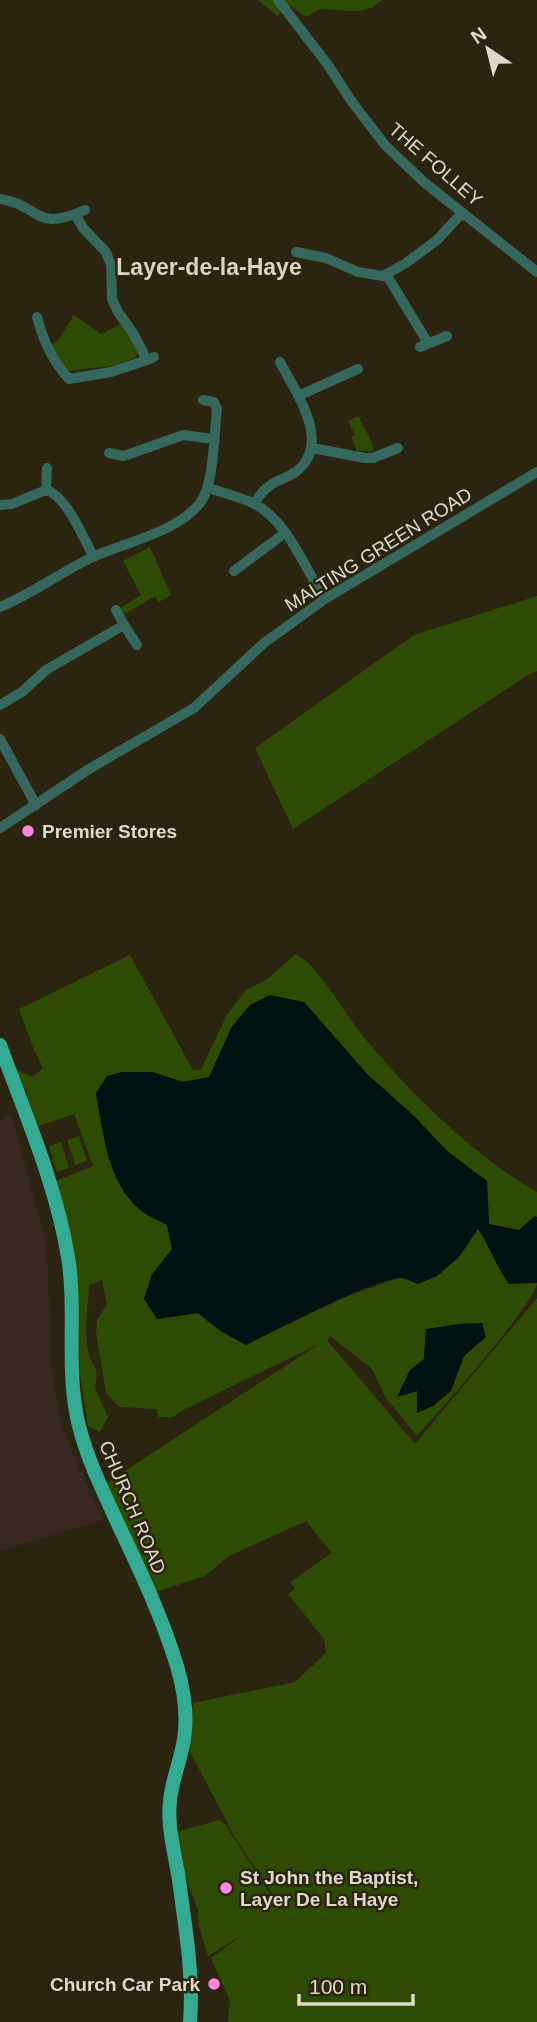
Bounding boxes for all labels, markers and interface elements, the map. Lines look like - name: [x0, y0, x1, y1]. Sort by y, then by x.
- north arrow: [453, 14, 523, 84]
- text: N: [467, 23, 490, 48]
- street label: THE FOLLEY: [385, 118, 487, 211]
- district label: Layer-de-la-Haye: [116, 254, 302, 280]
- street label: MALTING GREEN ROAD: [281, 483, 475, 616]
- place label: Premier Stores: [42, 821, 177, 842]
- marker: Premier Stores: [20, 823, 36, 839]
- street label: CHURCH ROAD: [95, 1438, 170, 1577]
- place label: St John the Baptist, Layer De La Haye: [240, 1867, 418, 1910]
- marker: St John the Baptist, Layer De La Haye: [218, 1880, 234, 1896]
- scale bar: [299, 1962, 413, 2006]
- place label: Church Car Park: [50, 1974, 200, 1995]
- text: 100 m: [309, 1975, 367, 1998]
- marker: Church Car Park: [206, 1976, 222, 1992]

